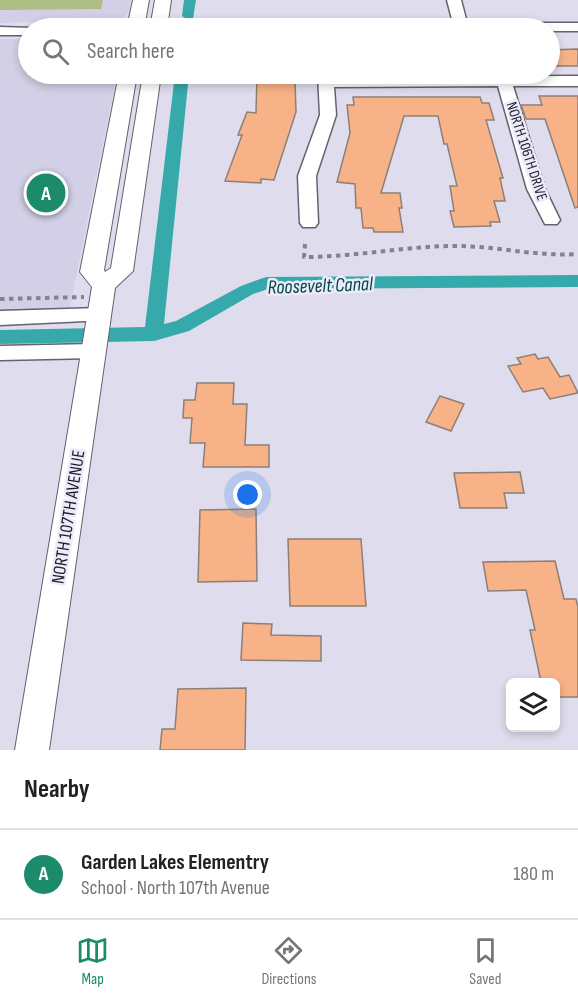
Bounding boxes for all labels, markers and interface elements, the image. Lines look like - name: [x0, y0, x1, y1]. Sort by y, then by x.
- search box: [18, 18, 560, 84]
- icon: search: [39, 35, 72, 68]
- text: Search here: [87, 38, 174, 65]
- street label: NORTH 106TH DRIVE: [502, 99, 551, 203]
- pin: A: [26, 170, 66, 216]
- water label: Roosevelt Canal: [267, 272, 374, 300]
- street label: NORTH 107TH AVENUE: [48, 449, 89, 585]
- your location: [233, 480, 262, 509]
- map controls: [506, 678, 560, 732]
- button: layers: [506, 678, 560, 732]
- text: Nearby: [24, 774, 90, 805]
- text: Garden Lakes Elementry: [81, 849, 269, 876]
- text: A: [39, 862, 48, 886]
- text: 180 m: [513, 862, 554, 886]
- text: School · North 107th Avenue: [81, 876, 270, 900]
- tab: Map: [76, 934, 109, 989]
- tab: Directions: [261, 934, 317, 989]
- tab: Saved: [469, 934, 502, 989]

